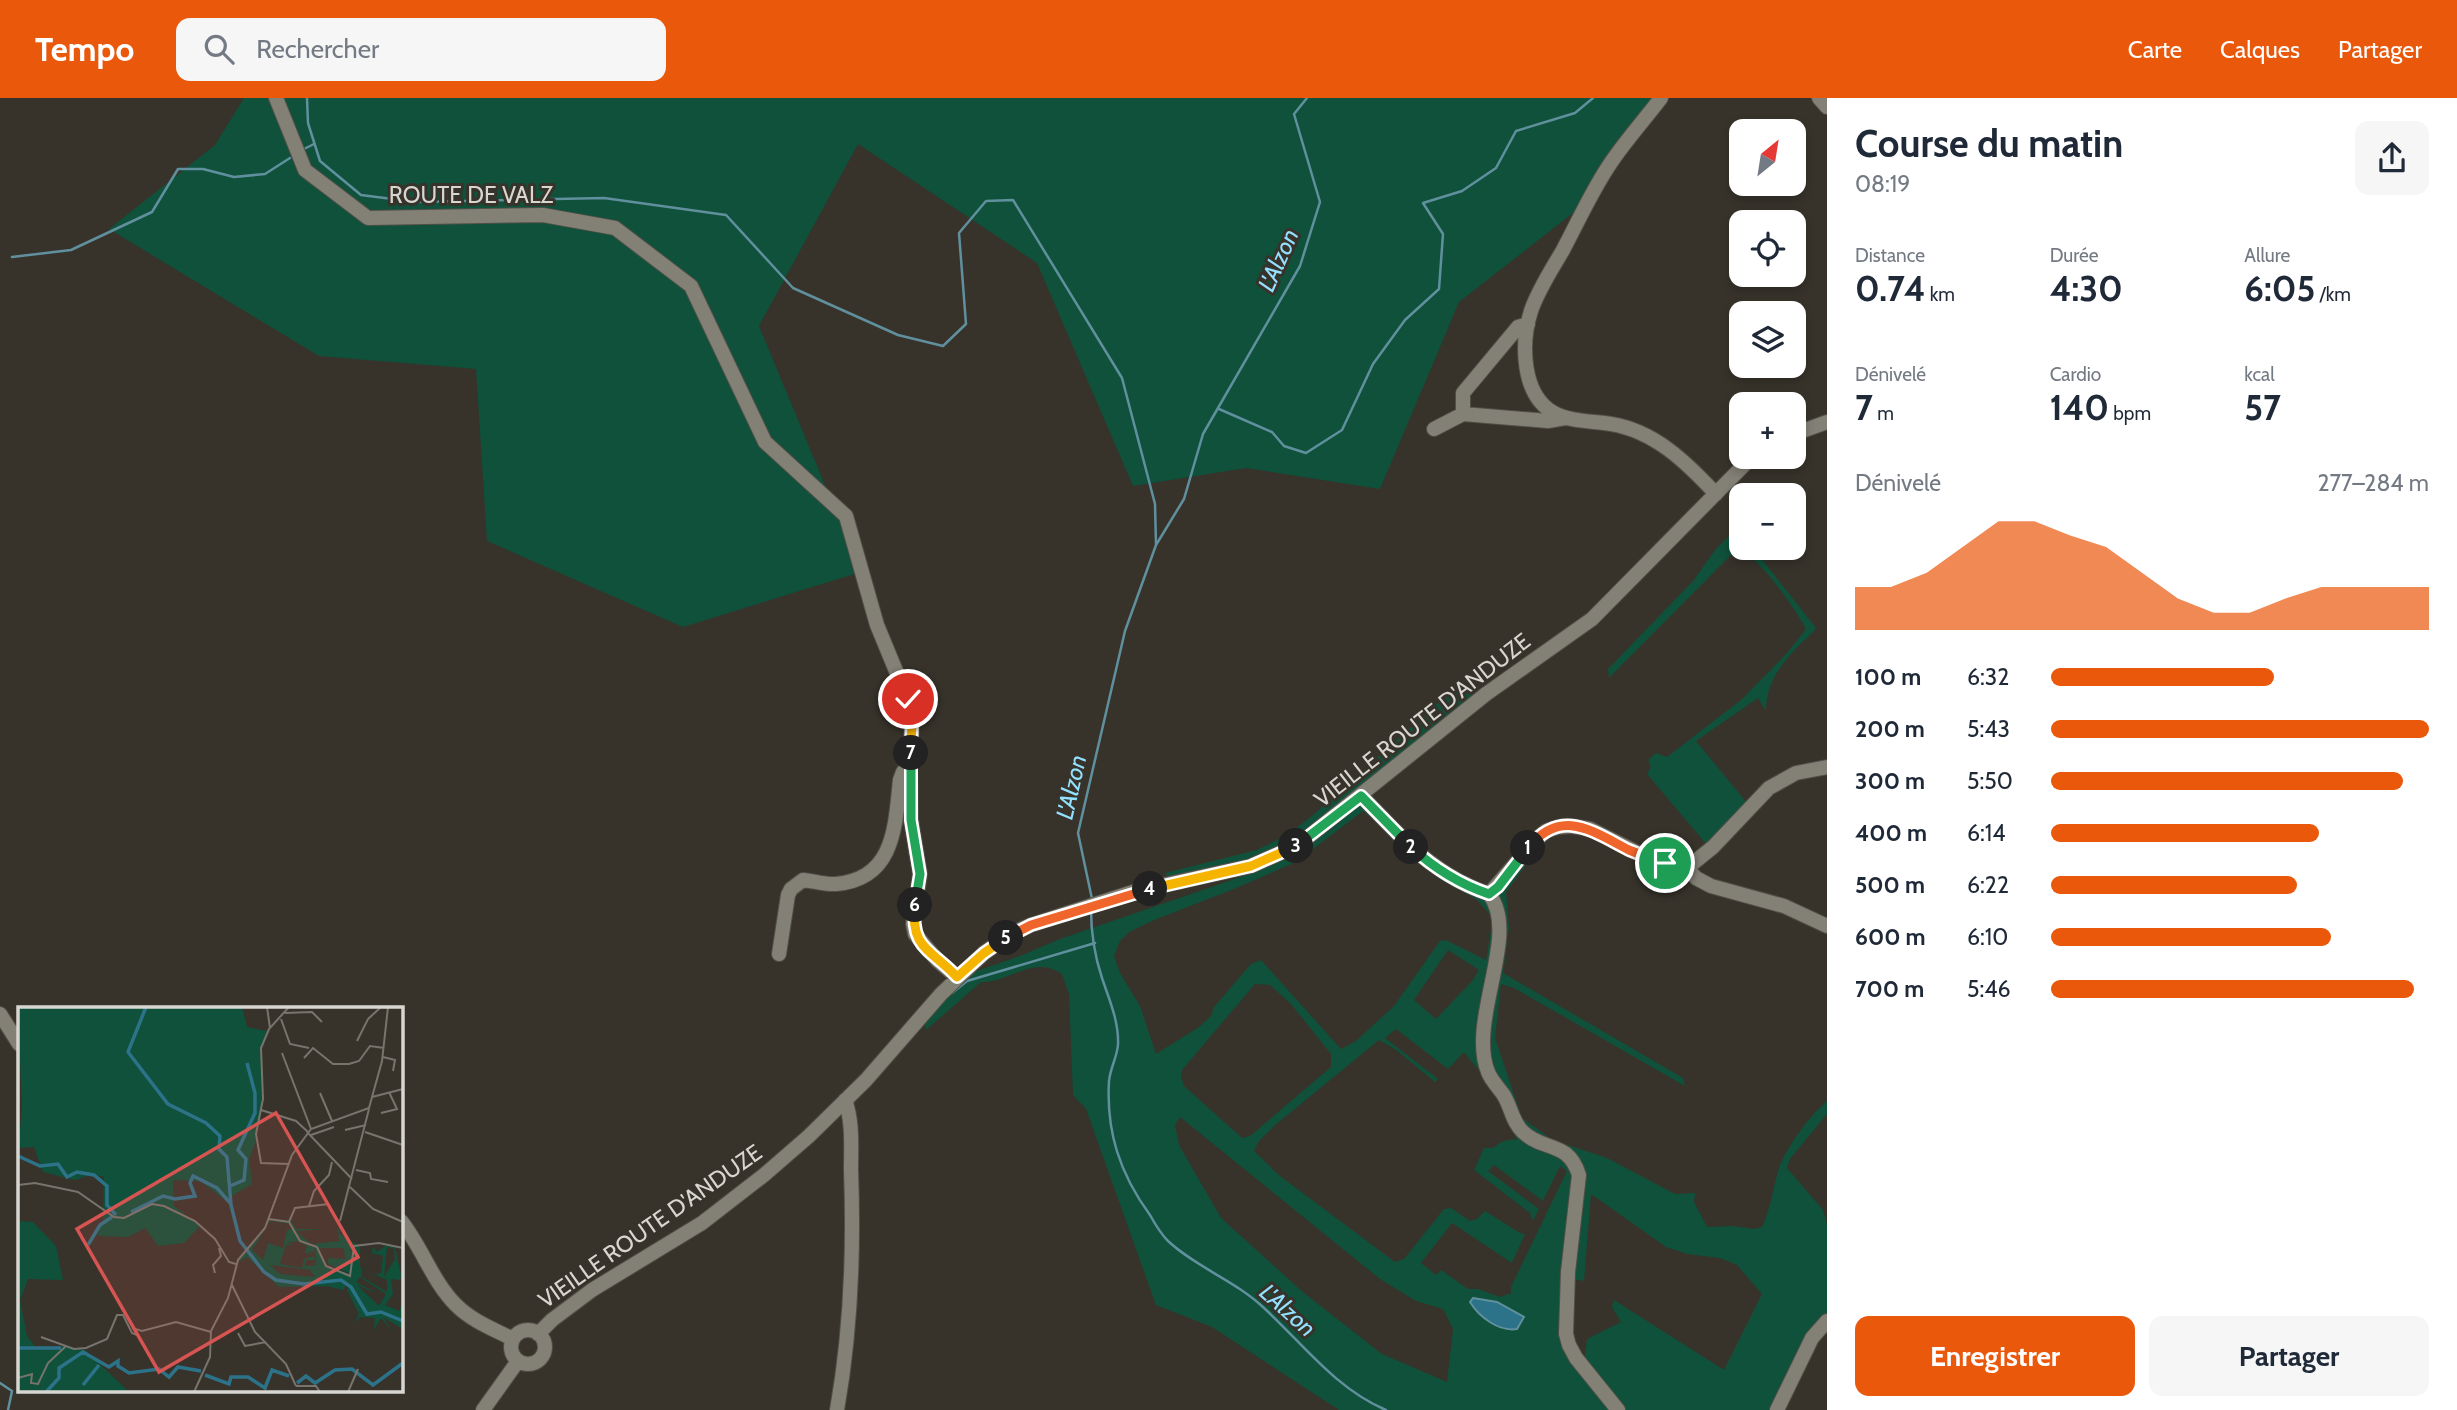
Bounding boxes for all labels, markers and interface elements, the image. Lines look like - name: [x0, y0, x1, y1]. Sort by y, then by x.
- search box: [176, 18, 666, 81]
- text: Tempo: [35, 29, 134, 69]
- icon: search: [200, 30, 238, 68]
- text: Rechercher: [256, 33, 379, 65]
- text: Carte: [2128, 35, 2182, 64]
- text: Calques: [2220, 35, 2300, 64]
- text: Partager: [2338, 35, 2422, 64]
- north arrow: [1729, 119, 1806, 196]
- map controls: [1729, 119, 1806, 560]
- text: Course du matin: [1855, 120, 2123, 167]
- button: share: [2355, 121, 2429, 195]
- text: 08:19: [1855, 170, 1910, 198]
- street label: ROUTE DE VALZ: [389, 181, 554, 209]
- button: locate: [1729, 210, 1806, 287]
- water label: L'Alzon: [1252, 224, 1304, 296]
- text: Distance: [1855, 244, 1925, 267]
- text: Durée: [2050, 244, 2099, 267]
- text: Allure: [2244, 244, 2290, 267]
- text: 0.74: [1855, 267, 1926, 310]
- text: 4:30: [2050, 267, 2123, 310]
- text: 6:05: [2244, 267, 2315, 310]
- text: km: [1926, 283, 1955, 306]
- text: /km: [2315, 283, 2351, 306]
- button: layers: [1729, 301, 1806, 378]
- text: Dénivelé: [1855, 363, 1926, 386]
- text: Cardio: [2050, 363, 2101, 386]
- text: kcal: [2244, 363, 2275, 386]
- text: 7: [1855, 386, 1873, 429]
- text: 140: [2050, 386, 2109, 429]
- text: 57: [2244, 386, 2281, 429]
- button: +: [1729, 392, 1806, 469]
- text: m: [1873, 402, 1894, 425]
- text: bpm: [2109, 402, 2151, 425]
- text: Dénivelé: [1855, 469, 1941, 497]
- text: 277–284 m: [2317, 469, 2429, 497]
- button: −: [1729, 483, 1806, 560]
- street label: VIEILLE ROUTE D'ANDUZE: [1308, 627, 1536, 813]
- text: 100 m: [1855, 663, 1921, 691]
- text: 6:32: [1967, 663, 2009, 691]
- pin: [878, 669, 938, 729]
- icon: check: [889, 680, 927, 718]
- text: 200 m: [1855, 715, 1925, 743]
- text: 5:43: [1967, 715, 2010, 743]
- pin: 7: [894, 736, 928, 770]
- text: 7: [906, 741, 915, 764]
- water label: L'Alzon: [1050, 752, 1092, 822]
- text: 300 m: [1855, 767, 1925, 795]
- text: 5:50: [1967, 767, 2013, 795]
- text: 400 m: [1855, 819, 1927, 847]
- text: 6:14: [1967, 819, 2006, 847]
- pin: 3: [1278, 828, 1314, 864]
- pin: 2: [1394, 830, 1428, 864]
- pin: 1: [1510, 830, 1546, 866]
- pin: [1635, 833, 1695, 893]
- text: 3: [1290, 834, 1301, 857]
- text: 2: [1405, 835, 1416, 858]
- text: 1: [1524, 836, 1531, 859]
- icon: arrive: [1646, 844, 1684, 882]
- text: 500 m: [1855, 871, 1925, 899]
- text: 6:22: [1967, 871, 2009, 899]
- pin: 4: [1132, 872, 1168, 906]
- text: 4: [1144, 877, 1155, 900]
- pin: 6: [898, 888, 932, 922]
- text: 6: [909, 893, 920, 916]
- pin: 5: [988, 920, 1024, 956]
- text: 600 m: [1855, 923, 1926, 951]
- text: 6:10: [1967, 923, 2008, 951]
- text: 5: [1000, 926, 1011, 949]
- text: 700 m: [1855, 975, 1924, 1003]
- text: 5:46: [1967, 975, 2011, 1003]
- inset map: [18, 1007, 402, 1392]
- street label: VIEILLE ROUTE D'ANDUZE: [533, 1138, 767, 1314]
- water label: L'Alzon: [1254, 1277, 1322, 1343]
- button: Enregistrer: [1855, 1316, 2135, 1396]
- button: Partager: [2149, 1316, 2429, 1396]

